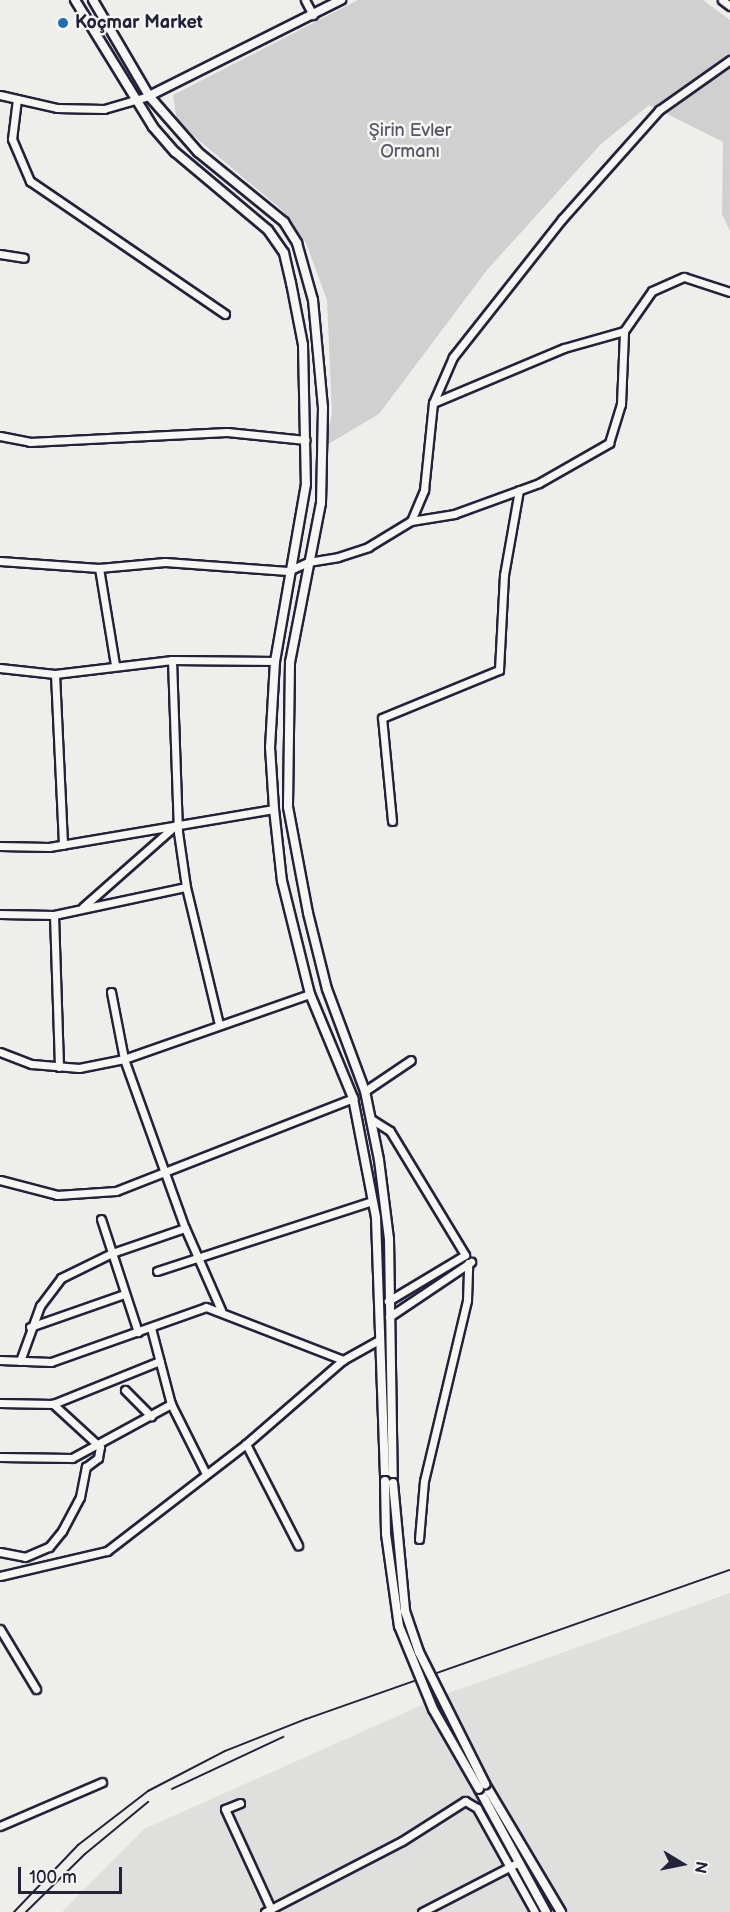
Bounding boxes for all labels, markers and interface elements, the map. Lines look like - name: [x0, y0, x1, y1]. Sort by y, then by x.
- place label: Koçmar Market: [75, 12, 203, 34]
- marker: Koçmar Market: [56, 16, 70, 30]
- park label: Şirin Evler Ormanı: [369, 121, 451, 164]
- north arrow: [652, 1834, 712, 1894]
- scale bar: [21, 1855, 124, 1893]
- text: N: [690, 1860, 711, 1875]
- text: 100 m: [29, 1867, 77, 1888]

